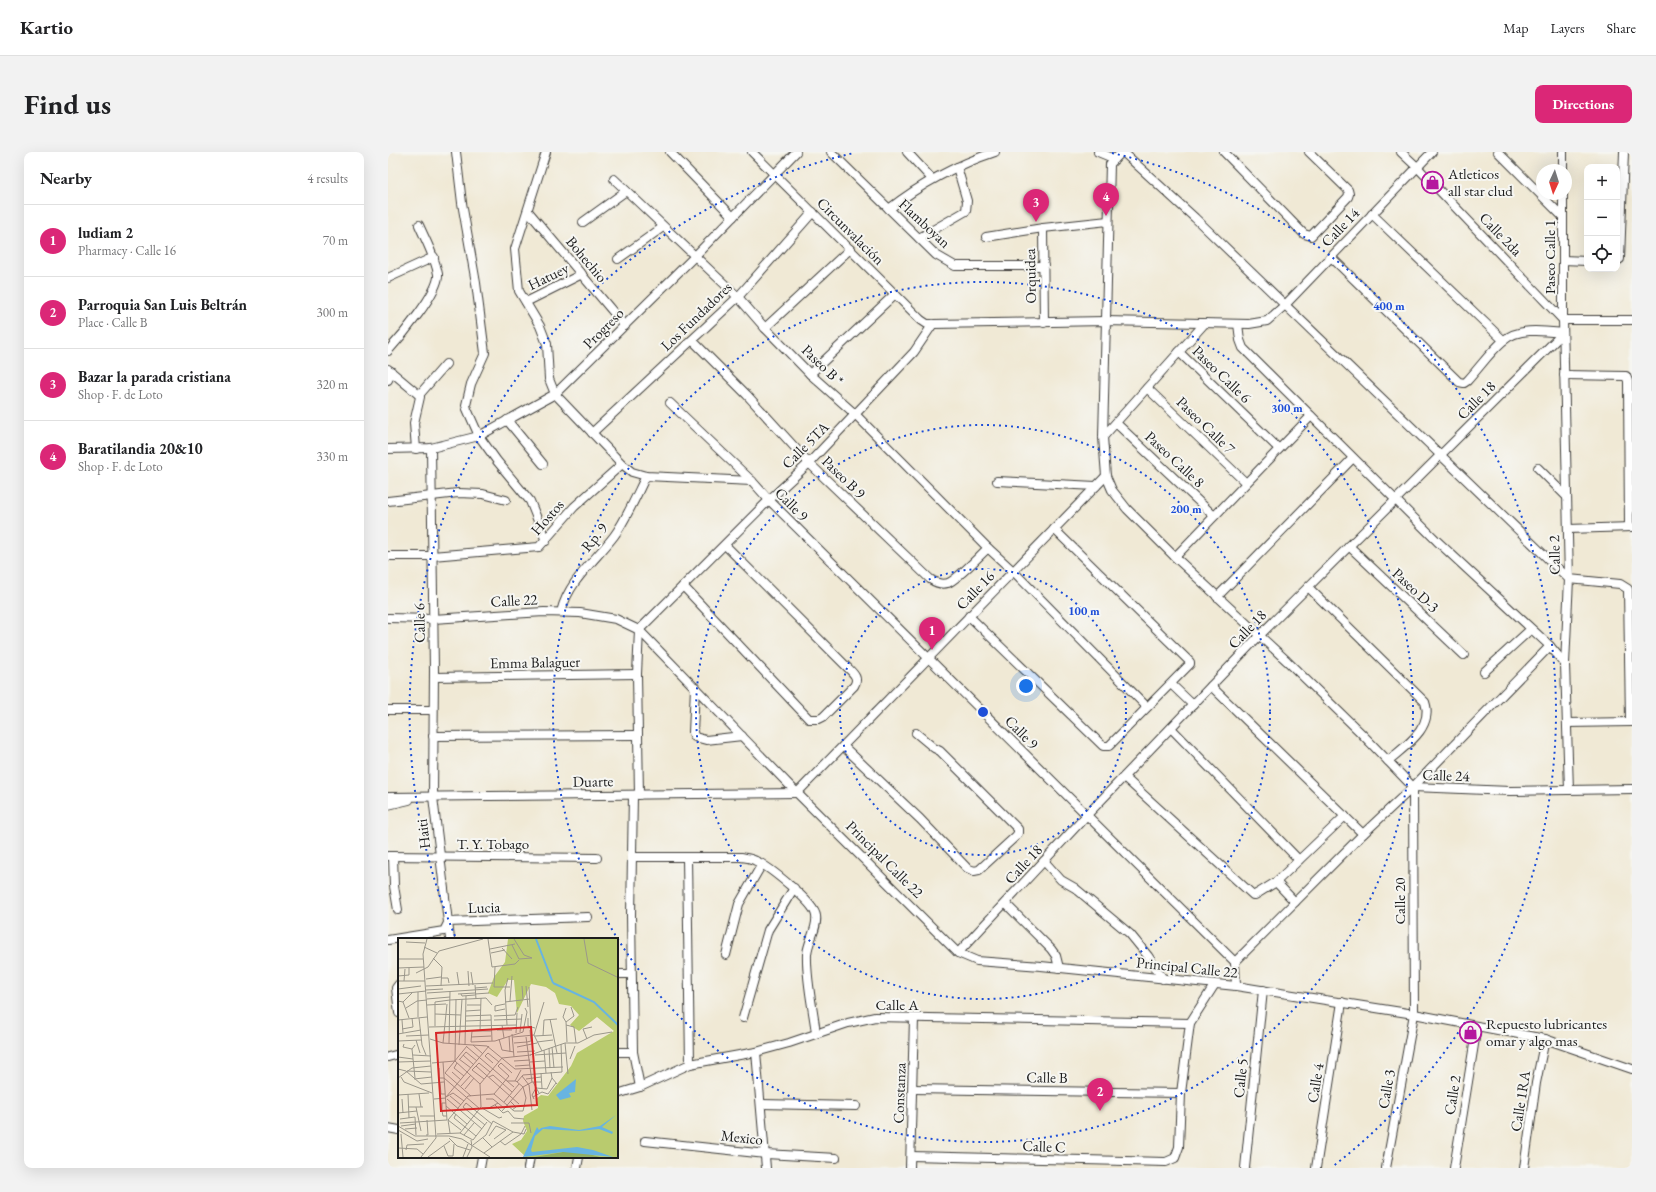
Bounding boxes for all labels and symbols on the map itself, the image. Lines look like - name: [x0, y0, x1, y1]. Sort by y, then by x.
- place label: Atleticos all star clud: [1447, 164, 1513, 200]
- north arrow: [1536, 164, 1572, 200]
- shop icon: Atleticos all star clud: [1419, 169, 1445, 195]
- pin: 4: [1093, 183, 1119, 216]
- pin: 3: [1023, 189, 1049, 222]
- street label: Circunvalación: [813, 193, 889, 269]
- street label: Flamboyan: [895, 194, 955, 252]
- street label: Calle 14: [1317, 203, 1364, 251]
- street label: Calle 2da: [1476, 208, 1526, 260]
- street label: Paseo Calle 1: [1540, 220, 1559, 294]
- street label: Bohechio: [562, 232, 612, 286]
- street label: Orquidea: [1020, 248, 1040, 304]
- street label: Hatuey: [524, 258, 572, 294]
- street label: Los Fundadores: [656, 277, 736, 355]
- text: 400 m: [1373, 298, 1405, 314]
- street label: Progreso: [578, 303, 628, 353]
- street label: Paseo B *: [798, 340, 848, 390]
- street label: Paseo Calle 6: [1189, 341, 1255, 407]
- street label: Calle 18: [1453, 377, 1499, 423]
- street label: Paseo Calle 7: [1173, 392, 1240, 458]
- text: 300 m: [1271, 400, 1303, 416]
- street label: Calle 5TA: [777, 417, 833, 473]
- street label: Paseo Calle 8: [1141, 427, 1209, 491]
- street label: Paseo B 9: [818, 452, 870, 502]
- street label: Calle 9: [771, 483, 813, 525]
- street label: Hostos: [526, 495, 568, 539]
- text: 200 m: [1170, 501, 1202, 517]
- street label: Rp. 9: [577, 519, 611, 555]
- street label: Calle 2: [1544, 534, 1564, 575]
- street label: Paseo D-3: [1389, 564, 1443, 616]
- street label: Calle 16: [952, 566, 998, 614]
- street label: Calle 22: [490, 589, 539, 611]
- street label: Calle 6: [409, 603, 429, 643]
- text: 100 m: [1068, 603, 1100, 619]
- street label: Calle 18: [1224, 605, 1270, 653]
- pin: 1: [919, 617, 945, 650]
- street label: Emma Balaguer: [490, 652, 580, 672]
- your location: [1016, 676, 1036, 696]
- centre of rings: [976, 705, 990, 719]
- street label: Calle 9: [1001, 711, 1043, 753]
- street label: Calle 24: [1422, 765, 1471, 785]
- street label: Duarte: [572, 771, 614, 791]
- street label: Principal Calle 22: [842, 816, 928, 902]
- street label: Haiti: [412, 818, 434, 850]
- street label: T. Y. Tobago: [457, 834, 529, 853]
- street label: Calle 18: [1000, 840, 1046, 888]
- street label: Calle 20: [1390, 877, 1409, 925]
- street label: Lucia: [467, 897, 501, 917]
- inset map: [398, 938, 618, 1158]
- street label: Principal Calle 22: [1135, 952, 1239, 982]
- street label: Calle A: [875, 995, 919, 1014]
- place label: Repuesto lubricantes omar y algo mas: [1486, 1014, 1607, 1050]
- shop icon: Repuesto lubricantes omar y algo mas: [1457, 1019, 1483, 1045]
- street label: Calle 5: [1228, 1057, 1252, 1099]
- street label: Calle 4: [1302, 1061, 1328, 1104]
- street label: Constanza: [888, 1062, 910, 1124]
- street label: Calle B: [1026, 1067, 1068, 1087]
- street label: Calle 3: [1373, 1068, 1399, 1110]
- street label: Calle 1RA: [1506, 1069, 1534, 1133]
- street label: Calle 2: [1439, 1073, 1465, 1116]
- pin: 2: [1087, 1078, 1113, 1111]
- street label: Mexico: [720, 1125, 764, 1149]
- street label: Calle C: [1022, 1136, 1066, 1156]

